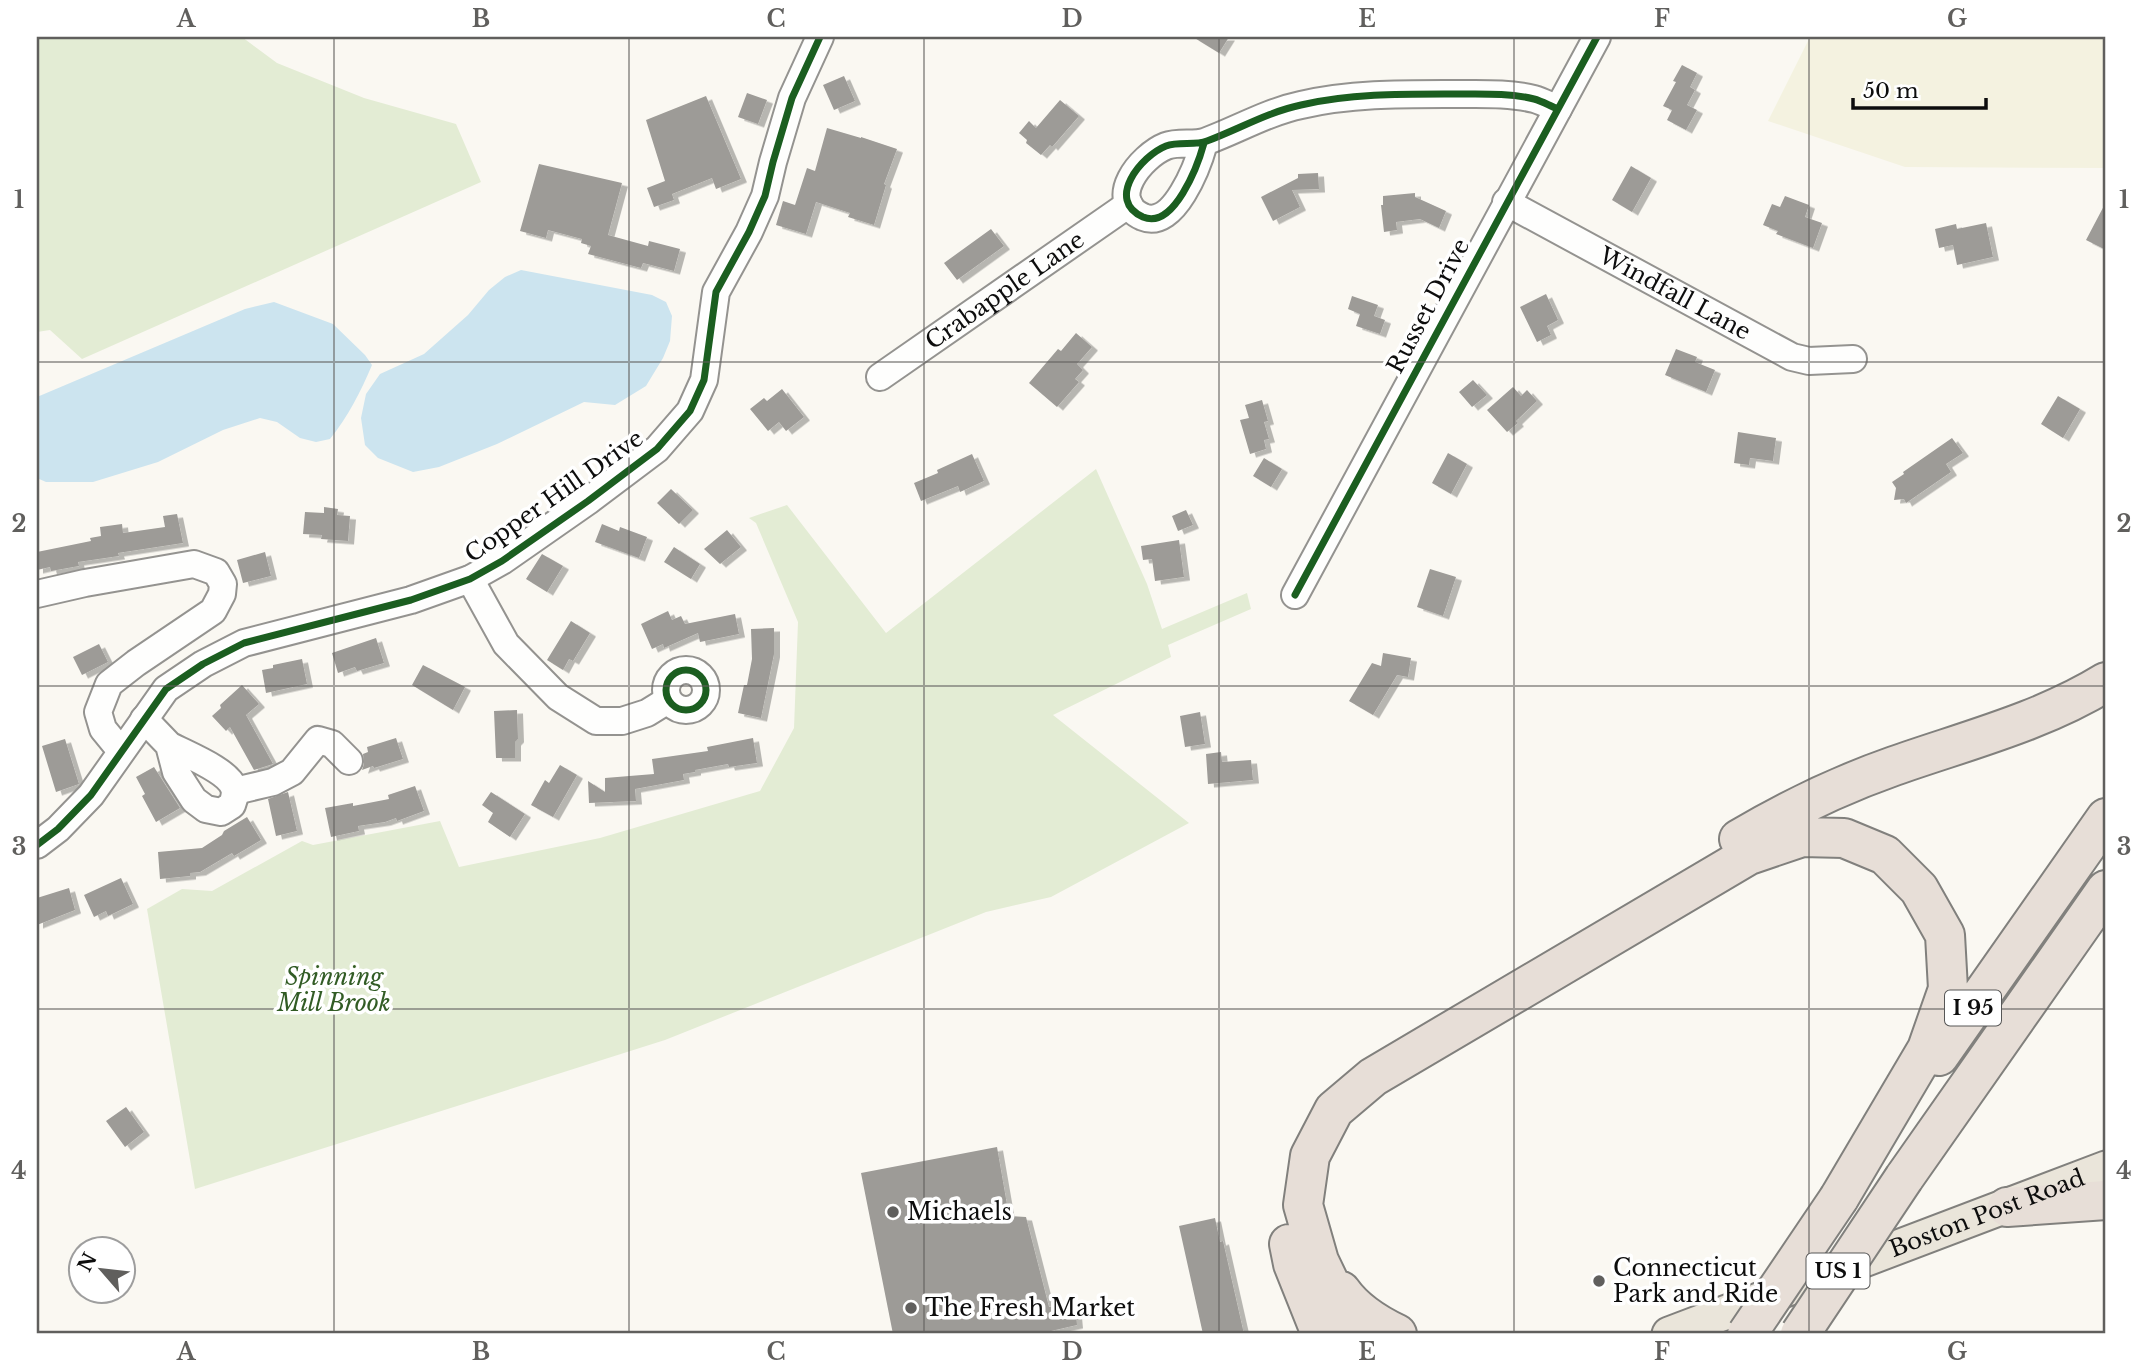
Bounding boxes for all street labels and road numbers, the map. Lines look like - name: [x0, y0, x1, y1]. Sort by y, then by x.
- street label: Crabapple Lane: [920, 225, 1090, 355]
- street label: Russet Drive: [1381, 234, 1475, 378]
- street label: Windfall Lane: [1593, 241, 1756, 346]
- street label: Copper Hill Drive: [459, 424, 649, 568]
- road number: I 95: [1945, 990, 2001, 1026]
- street label: Boston Post Road: [1885, 1164, 2088, 1263]
- road number: US 1: [1806, 1254, 1870, 1288]

